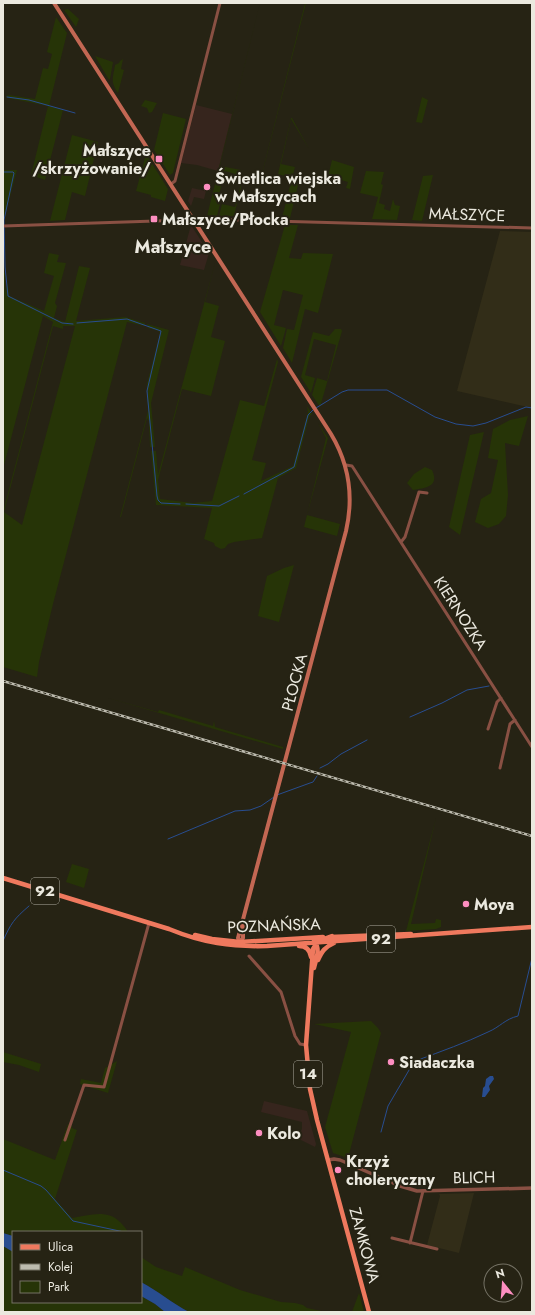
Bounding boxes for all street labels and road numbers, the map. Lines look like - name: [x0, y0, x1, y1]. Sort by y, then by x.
- street label: MAŁSZYCE: [428, 202, 506, 227]
- street label: KIERNOZKA: [428, 572, 493, 655]
- street label: PŁOCKA: [276, 650, 313, 713]
- road number: 92: [31, 878, 59, 904]
- street label: POZNAŃSKA: [227, 912, 322, 939]
- road number: 92: [367, 926, 395, 952]
- road number: 14: [294, 1061, 322, 1087]
- street label: BLICH: [453, 1166, 495, 1189]
- street label: ZAMKOWA: [343, 1205, 386, 1286]

